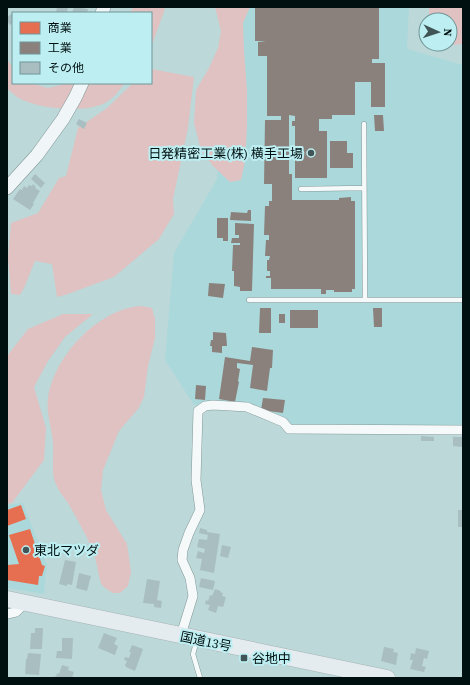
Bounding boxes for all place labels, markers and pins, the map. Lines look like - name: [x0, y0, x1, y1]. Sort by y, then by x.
- place label: 日発精密工業(株) 横手工場: [148, 145, 303, 162]
- marker: 日発精密工業(株) 横手工場: [306, 148, 316, 158]
- place label: 東北マツダ: [34, 542, 99, 559]
- marker: 東北マツダ: [21, 545, 31, 555]
- place label: 谷地中: [252, 650, 291, 667]
- marker: 谷地中: [239, 653, 249, 663]

